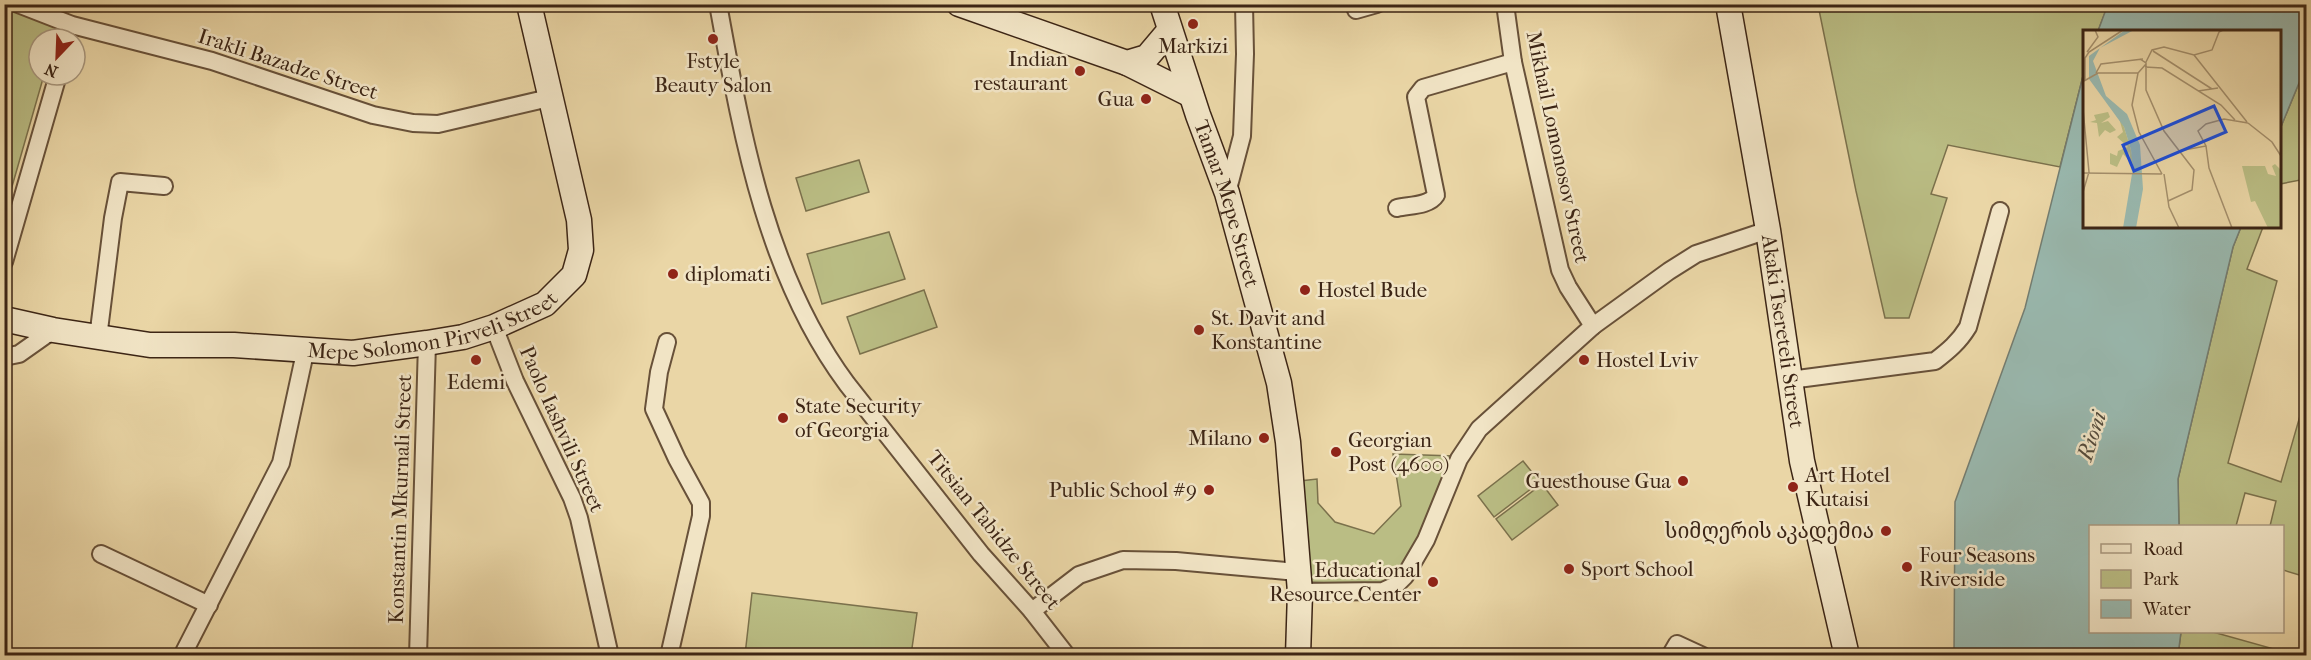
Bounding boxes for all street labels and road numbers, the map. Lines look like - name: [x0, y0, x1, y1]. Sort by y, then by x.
- street label: Irakli Bazadze Street: [195, 24, 381, 105]
- street label: Mikhail Lomonosov Street: [1522, 29, 1594, 266]
- street label: Tamar Mepe Street: [1189, 117, 1264, 290]
- street label: Akaki Tsereteli Street: [1757, 232, 1809, 430]
- street label: Mepe Solomon Pirveli Street: [307, 286, 563, 366]
- street label: Paolo Iashvili Street: [515, 342, 610, 516]
- street label: Konstantin Mkurnali Street: [384, 373, 416, 624]
- street label: Titsian Tabidze Street: [922, 446, 1066, 615]

